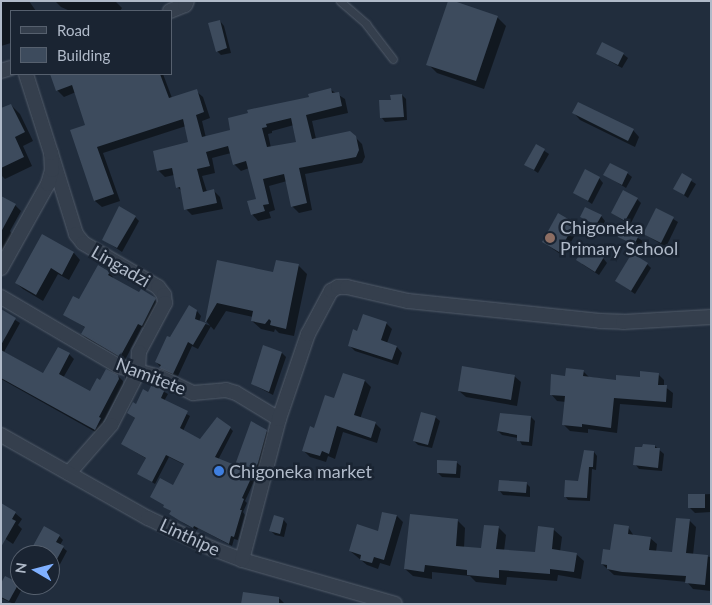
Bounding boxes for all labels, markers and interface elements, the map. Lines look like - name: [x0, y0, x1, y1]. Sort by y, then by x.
- legend: [10, 10, 172, 75]
- text: Road: [57, 21, 90, 39]
- text: Building: [57, 46, 110, 64]
- place label: Chigoneka Primary School: [560, 217, 679, 260]
- marker: Chigoneka Primary School: [544, 232, 556, 244]
- street label: Lingadzi: [88, 241, 154, 291]
- street label: Namitete: [113, 353, 189, 399]
- place label: Chigoneka market: [229, 460, 372, 482]
- marker: Chigoneka market: [213, 465, 225, 477]
- street label: Linthipe: [156, 514, 224, 560]
- north arrow: [10, 545, 60, 595]
- text: N: [11, 561, 30, 575]

